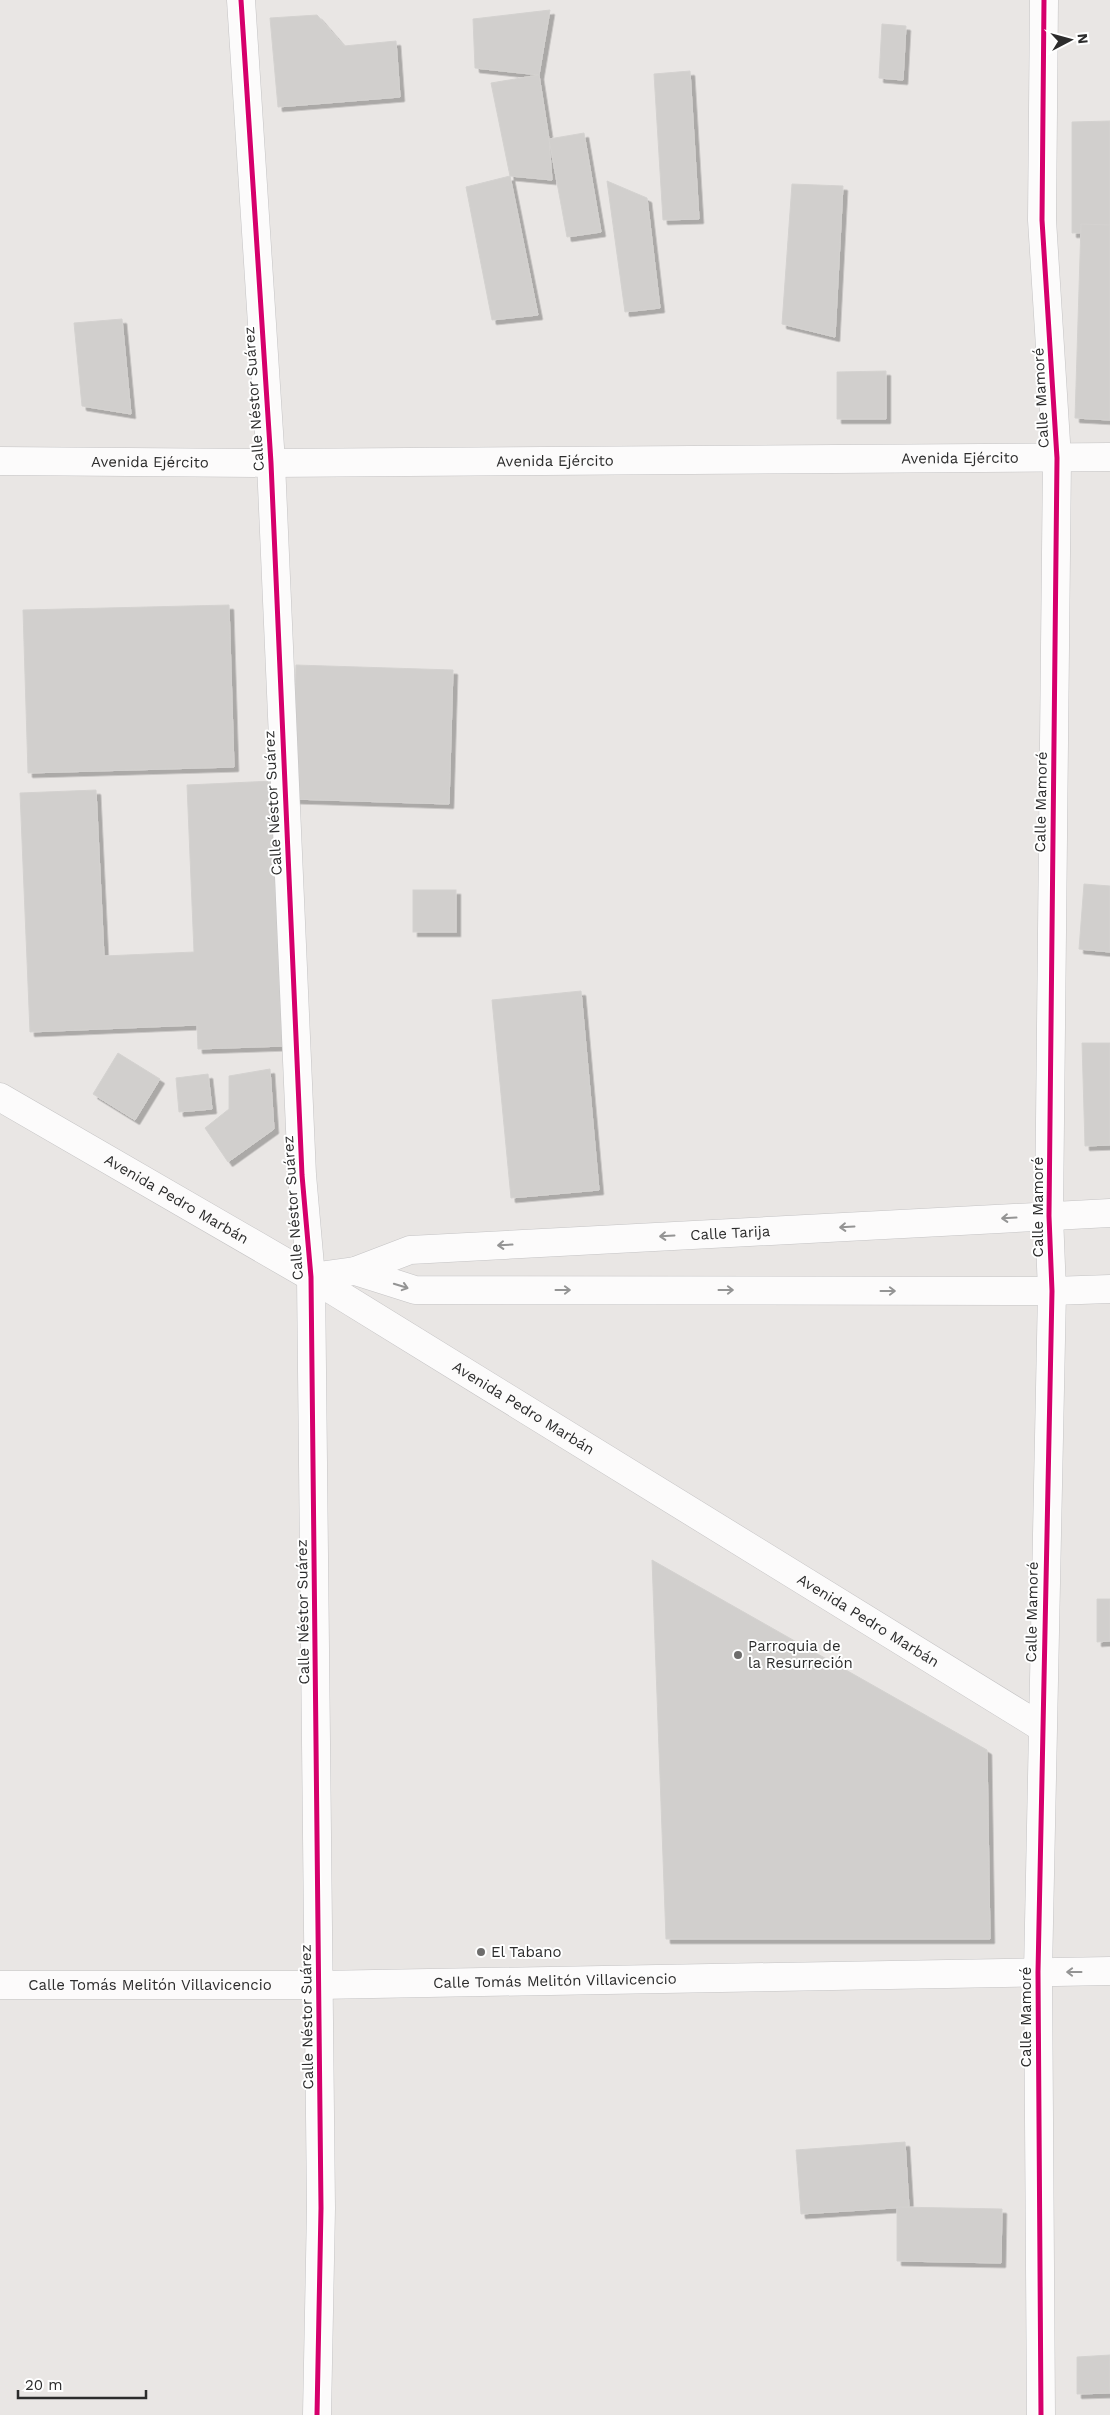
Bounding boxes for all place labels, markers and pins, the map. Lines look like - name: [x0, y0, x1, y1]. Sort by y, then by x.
- place label: Parroquia de la Resurreción: [748, 1637, 853, 1672]
- marker: Parroquia de la Resurreción: [732, 1649, 744, 1661]
- place label: El Tabano: [491, 1943, 562, 1961]
- marker: El Tabano: [475, 1946, 487, 1958]

